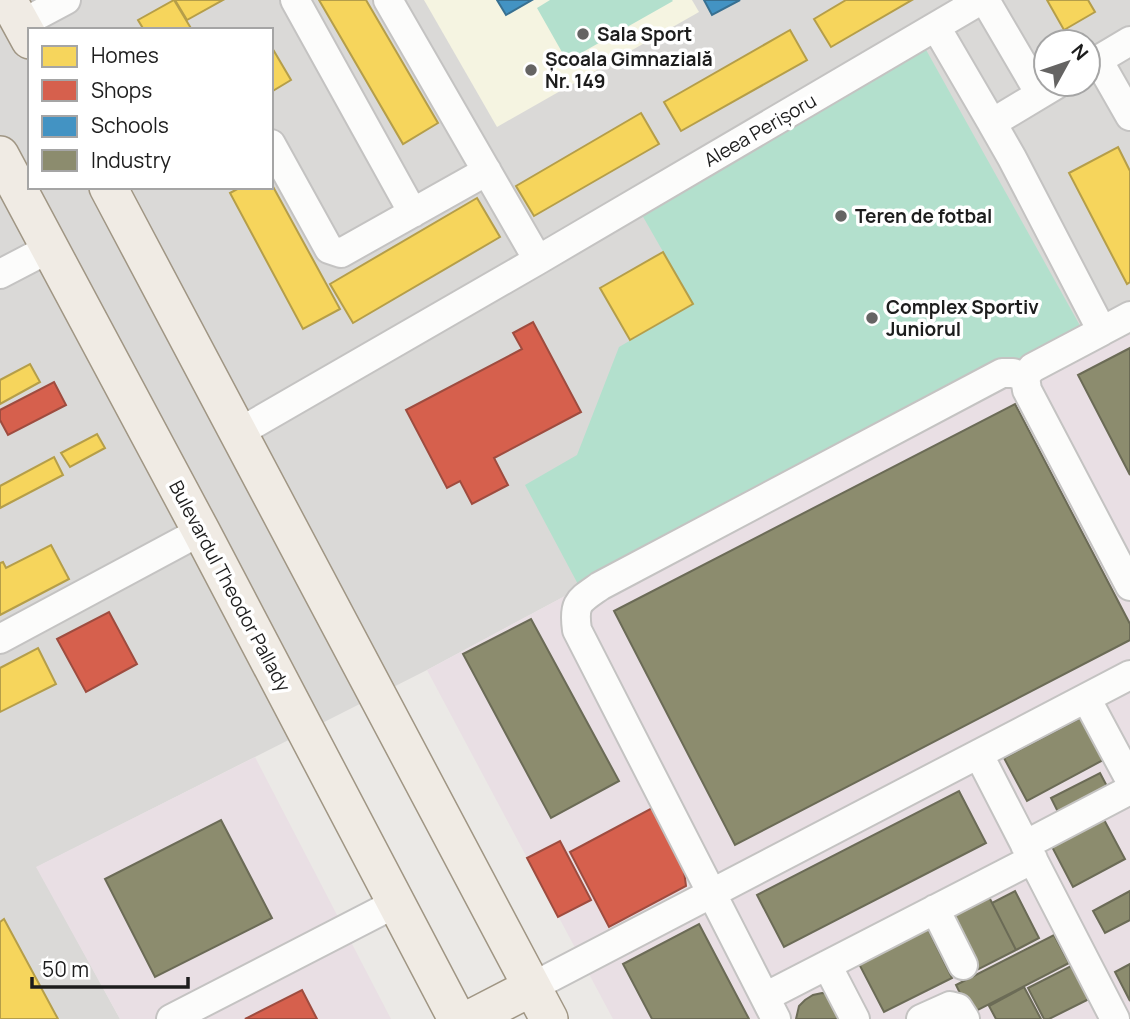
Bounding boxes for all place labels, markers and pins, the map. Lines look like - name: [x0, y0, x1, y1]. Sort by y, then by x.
- place label: Sala Sport: [597, 21, 692, 47]
- marker: Sala Sport: [575, 26, 591, 42]
- place label: Școala Gimnazială Nr. 149: [545, 46, 713, 94]
- marker: Școala Gimnazială Nr. 149: [523, 62, 539, 78]
- place label: Teren de fotbal: [855, 203, 992, 229]
- marker: Teren de fotbal: [833, 208, 849, 224]
- place label: Complex Sportiv Juniorul: [886, 294, 1039, 342]
- marker: Complex Sportiv Juniorul: [864, 310, 880, 326]

